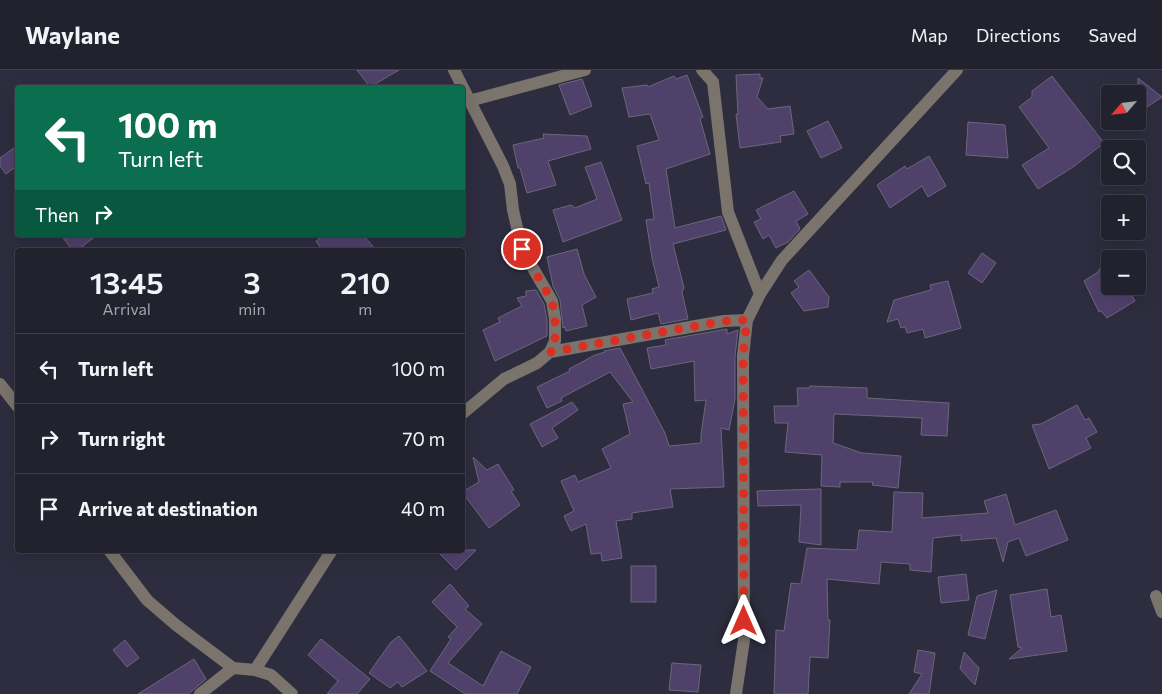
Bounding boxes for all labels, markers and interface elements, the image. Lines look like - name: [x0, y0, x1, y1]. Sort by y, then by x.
- text: Waylane: [25, 20, 120, 49]
- text: Map: [911, 24, 948, 46]
- text: Directions: [976, 24, 1060, 46]
- text: Saved: [1088, 24, 1137, 46]
- north arrow: [1101, 85, 1146, 130]
- map controls: [1101, 85, 1146, 295]
- text: 100 m: [118, 102, 218, 145]
- icon: left: [35, 105, 100, 170]
- button: search: [1101, 140, 1146, 185]
- text: Turn left: [118, 145, 203, 172]
- button: +: [1101, 195, 1146, 240]
- icon: right: [89, 200, 117, 228]
- text: Then: [35, 203, 79, 226]
- pin: [501, 228, 543, 270]
- icon: arrive: [508, 235, 536, 263]
- button: −: [1101, 250, 1146, 295]
- text: 13:45: [90, 263, 164, 300]
- text: 3: [243, 263, 261, 300]
- text: 210: [340, 263, 390, 300]
- text: Arrival: [102, 299, 151, 318]
- text: min: [238, 299, 266, 318]
- text: m: [358, 299, 372, 318]
- icon: left: [35, 355, 63, 383]
- text: Turn left: [78, 357, 153, 380]
- text: 100 m: [392, 357, 445, 380]
- icon: right: [35, 425, 63, 453]
- text: Turn right: [78, 427, 165, 450]
- text: 70 m: [402, 427, 445, 450]
- icon: arrive: [35, 495, 63, 523]
- text: Arrive at destination: [78, 497, 258, 520]
- text: 40 m: [401, 497, 445, 520]
- position arrow: [717, 594, 769, 646]

